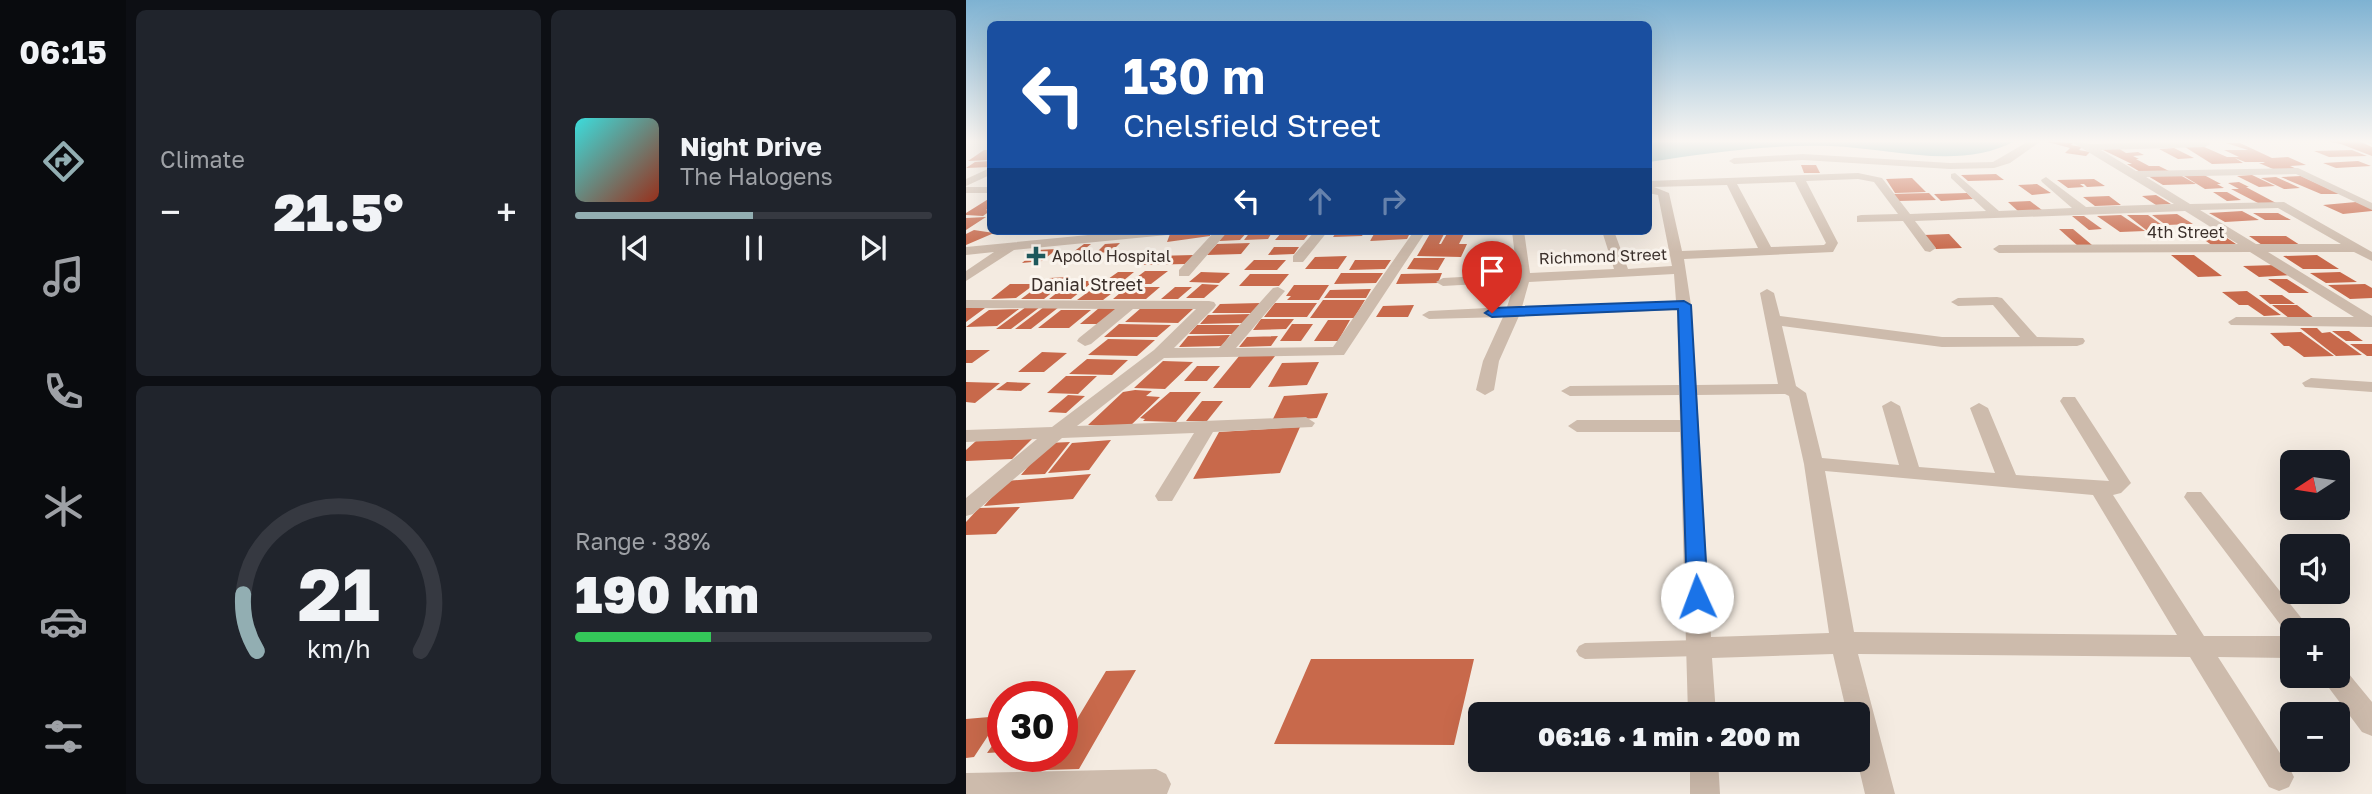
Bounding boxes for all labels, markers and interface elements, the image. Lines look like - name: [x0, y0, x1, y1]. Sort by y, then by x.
- text: 06:15: [19, 33, 107, 71]
- text: 130 m: [1123, 46, 1265, 105]
- icon: left: [1008, 49, 1099, 140]
- text: Chelsfield Street: [1123, 106, 1381, 144]
- text: Night Drive: [680, 131, 822, 162]
- icon: directions: [39, 137, 88, 186]
- text: Climate: [160, 145, 245, 173]
- text: The Halogens: [680, 162, 833, 190]
- text: 21.5°: [274, 180, 403, 242]
- icon: left: [1228, 182, 1266, 220]
- icon: ahead: [1301, 182, 1339, 220]
- icon: right: [1374, 182, 1412, 220]
- text: −: [160, 189, 181, 234]
- text: +: [496, 189, 517, 234]
- street label: 4th Street: [2147, 222, 2225, 242]
- icon: previous: [616, 229, 654, 267]
- icon: pause: [735, 229, 773, 267]
- icon: next: [854, 229, 892, 267]
- pin: [1462, 241, 1522, 313]
- street label: Richmond Street: [1538, 244, 1668, 268]
- marker: Apollo Hospital: [1026, 246, 1046, 266]
- place label: Apollo Hospital: [1052, 246, 1171, 266]
- icon: music: [39, 252, 88, 301]
- icon: arrive: [1473, 252, 1511, 290]
- street label: Danial Street: [1031, 273, 1143, 295]
- icon: phone: [39, 367, 88, 416]
- north arrow: [2280, 450, 2350, 520]
- map controls: [2280, 450, 2350, 772]
- icon: climate: [39, 482, 88, 531]
- text: Range · 38%: [575, 527, 710, 555]
- button: sound: [2280, 534, 2350, 604]
- text: 21: [298, 550, 379, 637]
- position arrow: [1660, 560, 1734, 634]
- text: 190 km: [575, 562, 759, 624]
- icon: car: [39, 597, 88, 646]
- button: +: [2280, 618, 2350, 688]
- text: km/h: [307, 633, 370, 664]
- speed limit sign: 30: [987, 681, 1078, 772]
- button: −: [2280, 702, 2350, 772]
- icon: filters: [39, 712, 88, 761]
- text: 06:16 · 1 min · 200 m: [1538, 721, 1800, 752]

